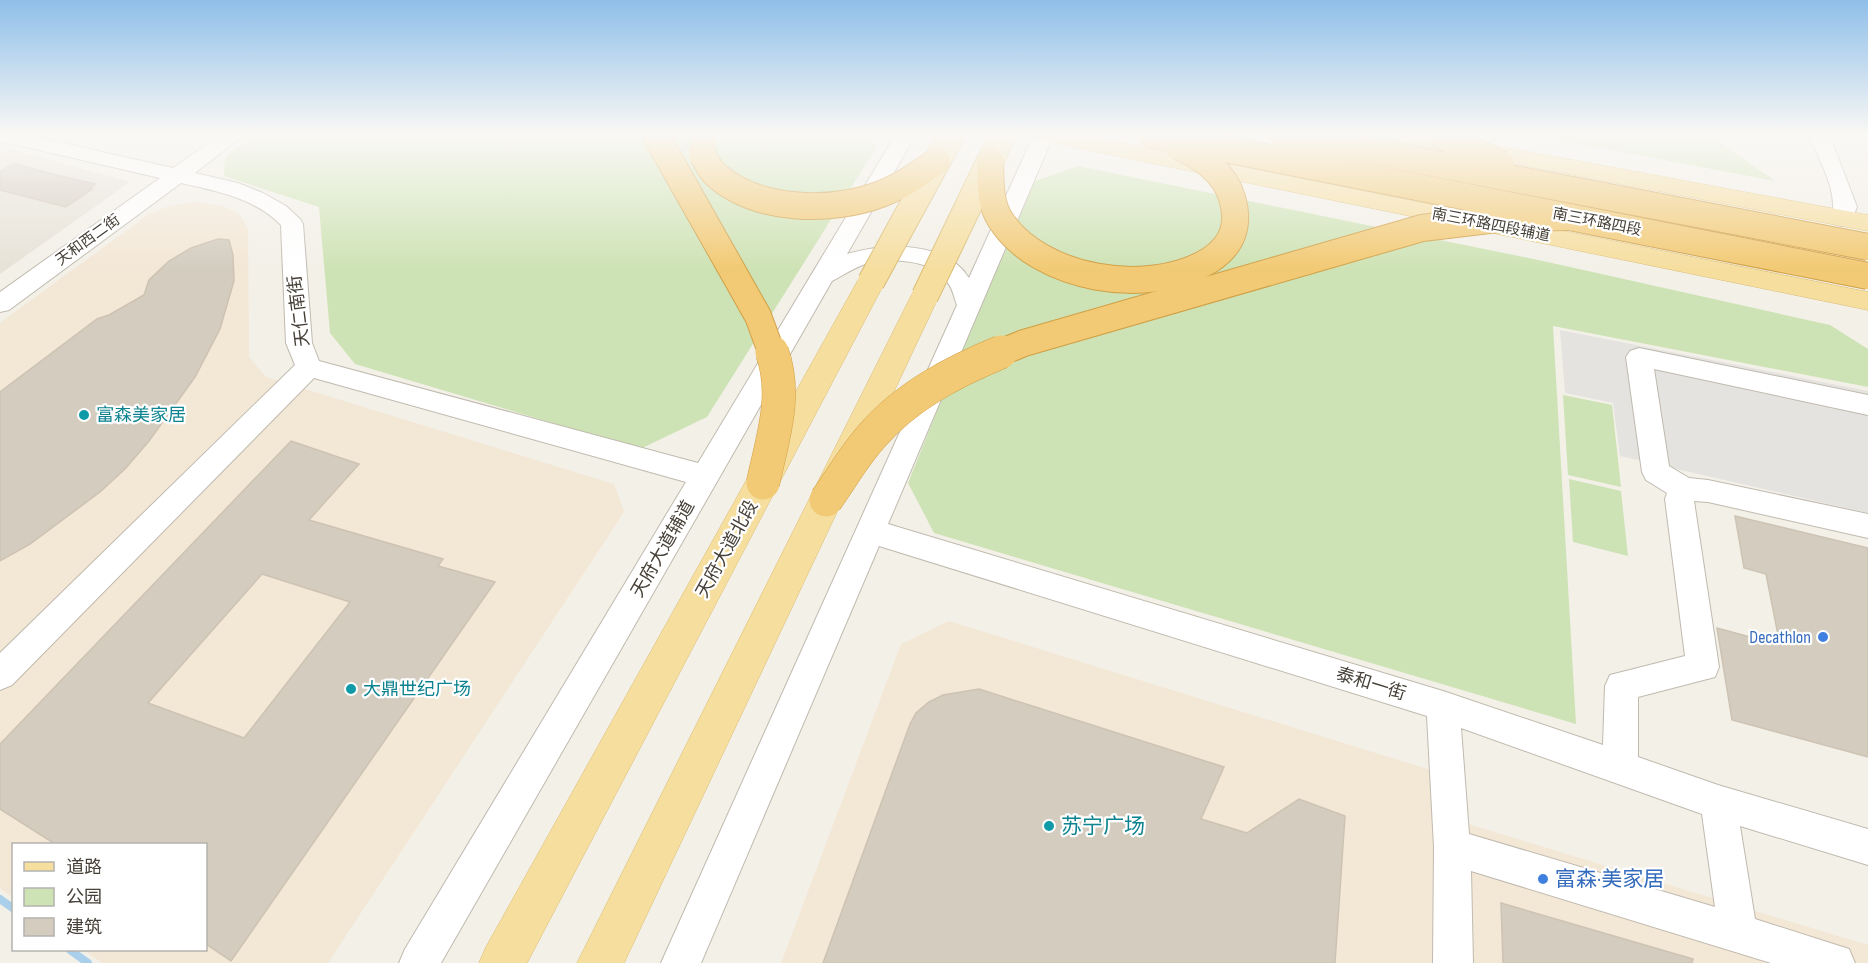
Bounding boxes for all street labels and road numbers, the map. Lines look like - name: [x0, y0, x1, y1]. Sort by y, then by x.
- street label: 南三环路四段辅道: [1430, 204, 1552, 246]
- street label: 南三环路四段: [1551, 204, 1643, 240]
- street label: 天和西二街: [52, 210, 124, 270]
- street label: 天仁南街: [284, 274, 314, 348]
- street label: 天府大道辅道: [627, 497, 699, 601]
- street label: 天府大道北段: [692, 497, 762, 601]
- street label: 泰和一街: [1334, 663, 1408, 705]

